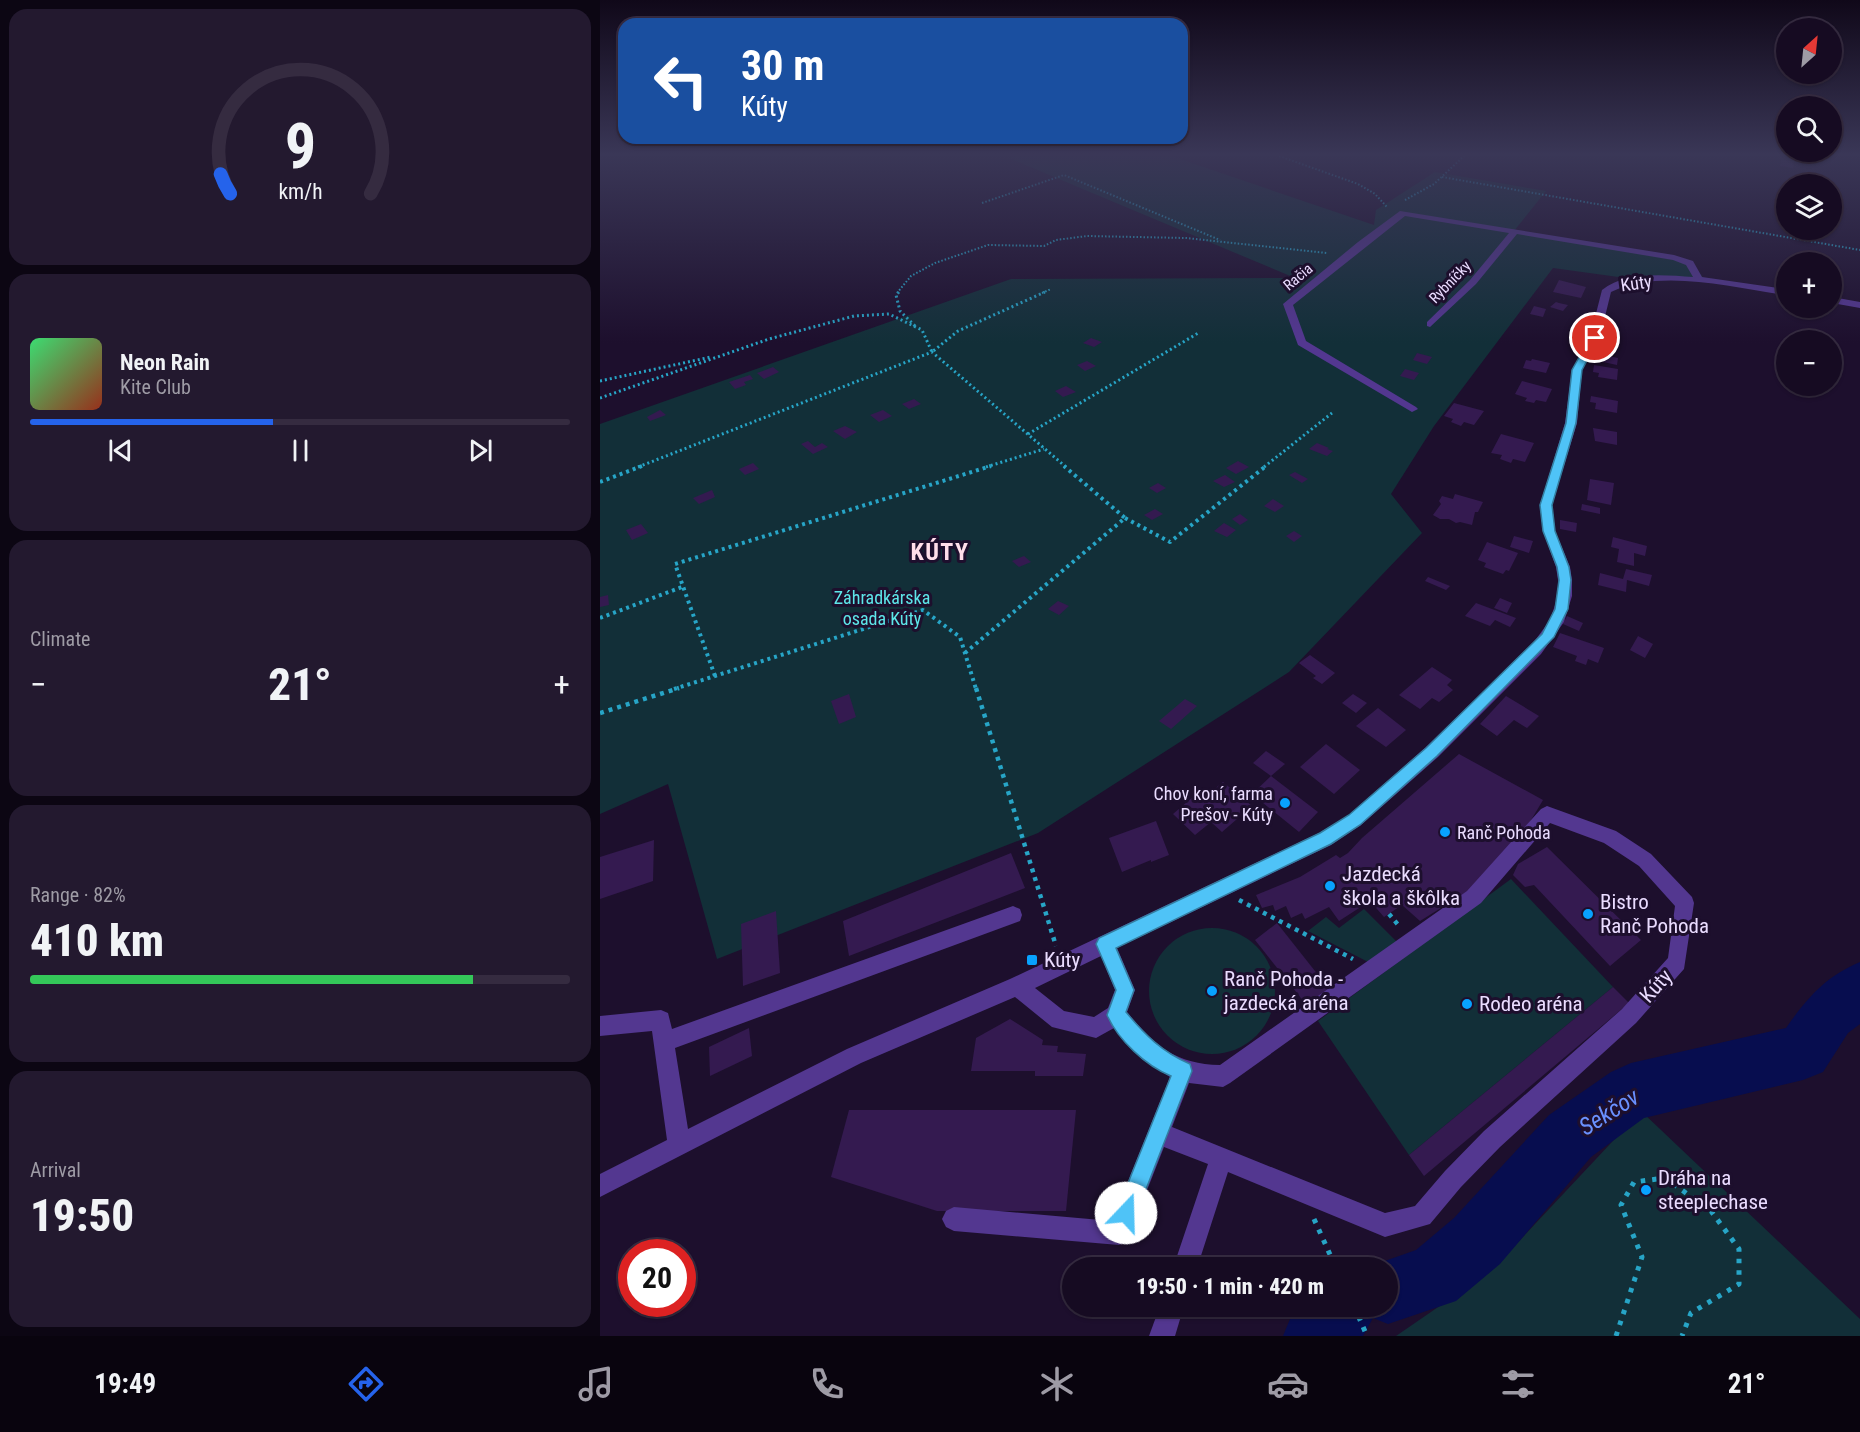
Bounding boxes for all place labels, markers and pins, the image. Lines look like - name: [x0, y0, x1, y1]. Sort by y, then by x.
- pin: [1569, 312, 1620, 363]
- place label: Chov koní, farma Prešov - Kúty: [1154, 783, 1273, 825]
- marker: Chov koní, farma Prešov - Kúty: [1278, 796, 1292, 810]
- place label: Ranč Pohoda: [1457, 822, 1551, 843]
- marker: Ranč Pohoda: [1438, 825, 1452, 839]
- place label: Jazdecká škola a škôlka: [1342, 862, 1460, 910]
- marker: Jazdecká škola a škôlka: [1323, 879, 1337, 893]
- place label: Bistro Ranč Pohoda: [1600, 890, 1709, 938]
- marker: Bistro Ranč Pohoda: [1581, 907, 1595, 921]
- place label: Kúty: [1044, 948, 1081, 972]
- marker: Kúty: [1025, 953, 1039, 967]
- place label: Ranč Pohoda - jazdecká aréna: [1223, 967, 1348, 1015]
- marker: Ranč Pohoda - jazdecká aréna: [1205, 984, 1219, 998]
- place label: Rodeo aréna: [1479, 992, 1583, 1016]
- marker: Rodeo aréna: [1460, 997, 1474, 1011]
- place label: Dráha na steeplechase: [1658, 1166, 1768, 1214]
- marker: Dráha na steeplechase: [1639, 1183, 1653, 1197]

